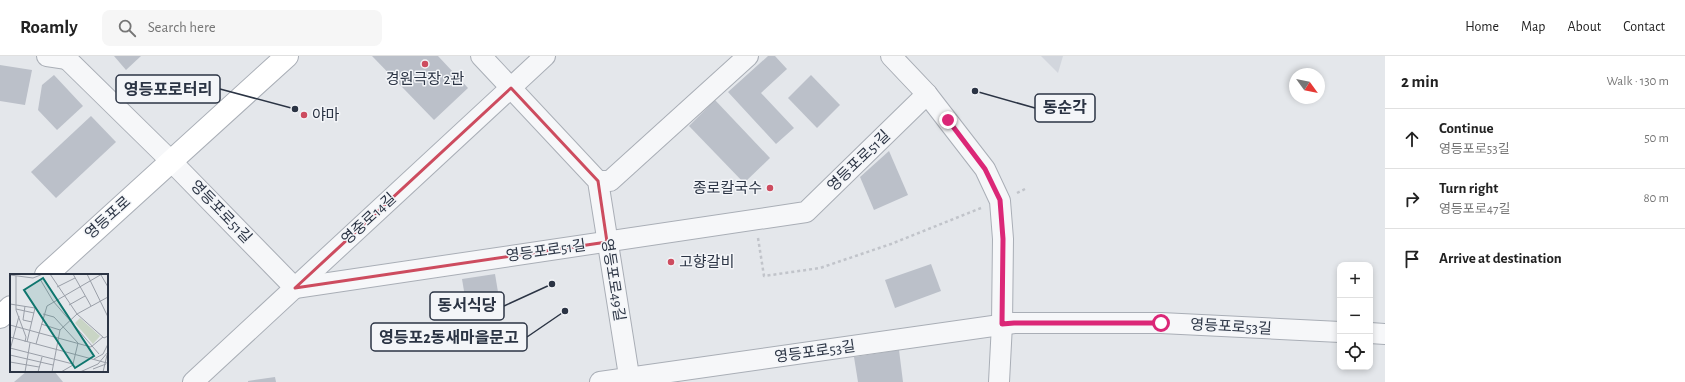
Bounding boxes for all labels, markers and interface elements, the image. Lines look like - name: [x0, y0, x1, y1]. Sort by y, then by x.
- search box: [102, 10, 382, 46]
- icon: search: [116, 17, 138, 39]
- text: Roamly: [20, 18, 78, 37]
- text: Search here: [148, 20, 216, 35]
- text: Home: [1465, 20, 1499, 34]
- text: Map: [1521, 20, 1545, 34]
- text: About: [1567, 20, 1601, 34]
- text: Contact: [1623, 20, 1665, 34]
- marker: 경원극장 2관: [420, 59, 430, 69]
- north arrow: [1289, 68, 1325, 104]
- place label: 경원극장 2관: [386, 71, 464, 87]
- text: 2 min: [1401, 73, 1439, 90]
- callout: 영등포로터리: [116, 75, 220, 103]
- text: Walk · 130 m: [1606, 75, 1669, 88]
- text: 영등포로터리: [124, 81, 212, 98]
- callout: 동순각: [1035, 94, 1095, 122]
- text: 동순각: [1043, 99, 1087, 116]
- place label: 야마: [312, 107, 340, 123]
- marker: 야마: [299, 110, 309, 120]
- route end: [939, 111, 957, 129]
- text: Continue: [1439, 121, 1494, 136]
- street label: 영등포로51길: [824, 127, 893, 194]
- icon: ahead: [1401, 128, 1423, 150]
- text: 50 m: [1644, 132, 1669, 145]
- text: 영등포로53길: [1439, 143, 1510, 156]
- street label: 영등포로51길: [188, 177, 255, 246]
- place label: 종로칼국수: [693, 180, 762, 196]
- text: Turn right: [1439, 181, 1498, 196]
- marker: 종로칼국수: [765, 183, 775, 193]
- icon: right: [1401, 188, 1423, 210]
- street label: 영중로14길: [338, 190, 399, 248]
- text: 80 m: [1643, 192, 1669, 205]
- street label: 영등포로: [82, 193, 134, 242]
- text: 영등포로47길: [1439, 203, 1510, 216]
- street label: 영등포로51길: [505, 237, 587, 264]
- street label: 영등포로49길: [599, 238, 628, 322]
- icon: arrive: [1401, 248, 1423, 270]
- text: Arrive at destination: [1439, 251, 1562, 266]
- place label: 고향갈비: [679, 254, 734, 270]
- marker: 고향갈비: [666, 257, 676, 267]
- map controls: [1337, 262, 1373, 370]
- button: +: [1337, 262, 1373, 298]
- inset map: [10, 274, 108, 372]
- callout: 동서식당: [430, 292, 504, 320]
- text: 동서식당: [438, 297, 497, 314]
- button: −: [1337, 298, 1373, 334]
- route start: [1152, 314, 1170, 332]
- street label: 영등포로53길: [1190, 316, 1272, 337]
- callout: 영등포2동새마을문고: [371, 323, 527, 351]
- text: 영등포2동새마을문고: [379, 329, 519, 346]
- button: locate: [1337, 334, 1373, 370]
- street label: 영등포로53길: [773, 338, 856, 365]

